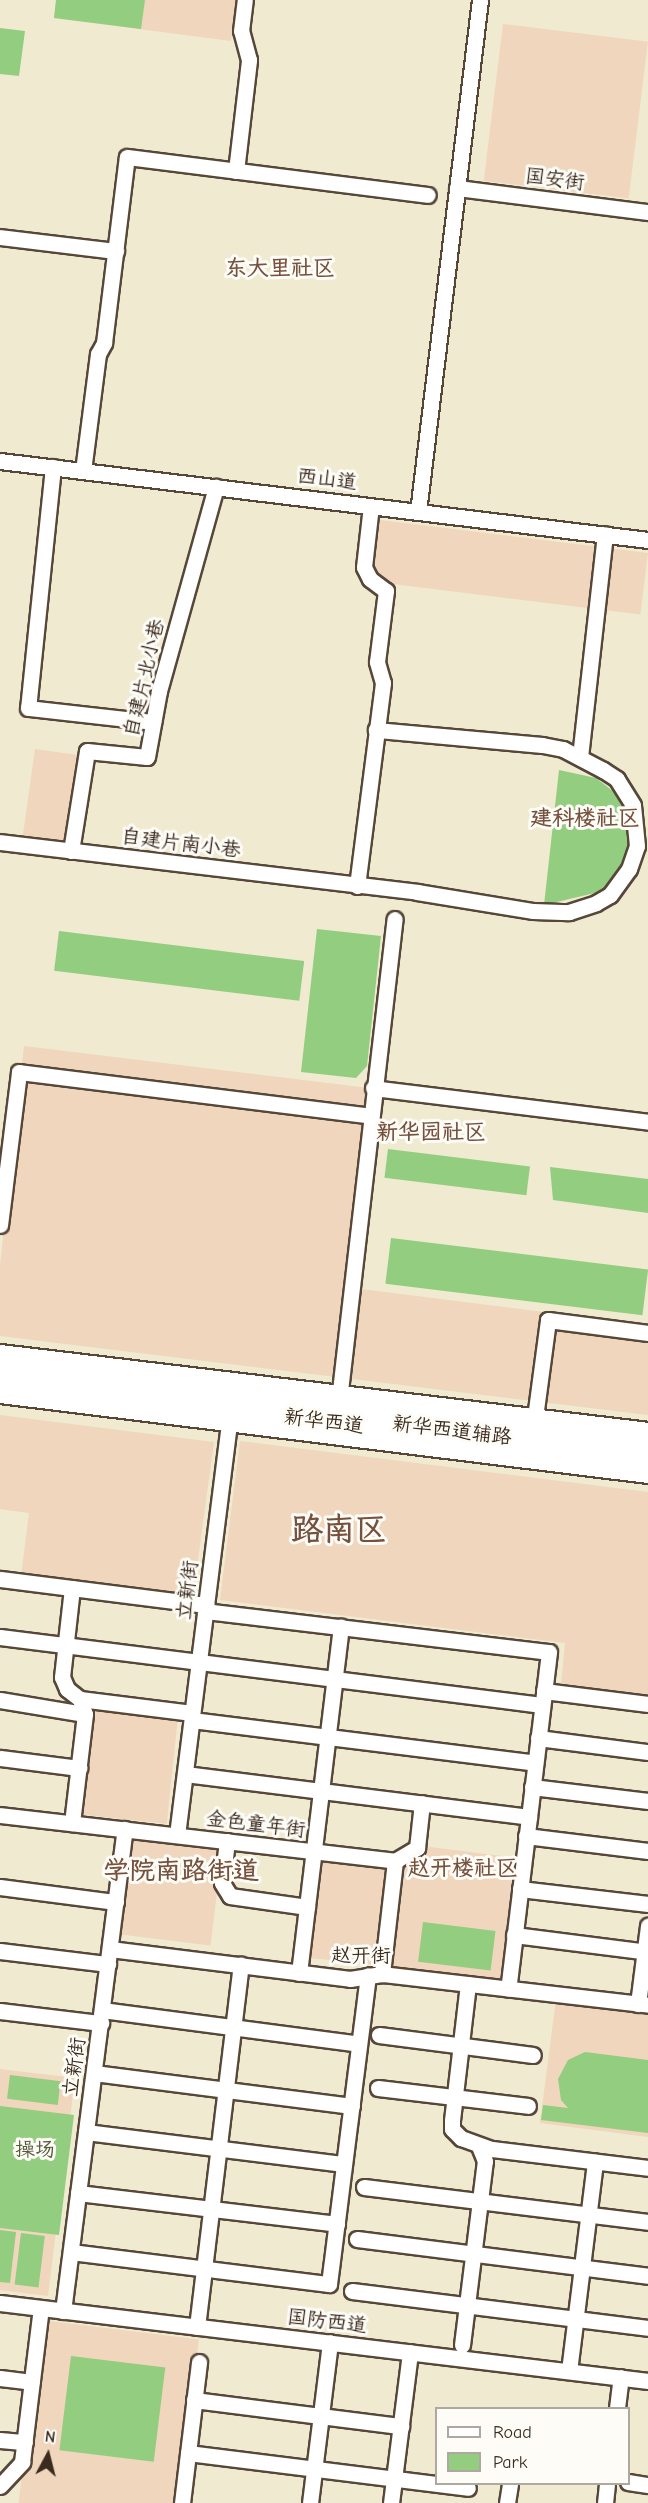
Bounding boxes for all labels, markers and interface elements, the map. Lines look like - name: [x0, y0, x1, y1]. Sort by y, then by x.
- street label: 国安街: [524, 163, 586, 195]
- district label: 东大里社区: [225, 256, 335, 282]
- street label: 西山道: [296, 463, 358, 495]
- street label: 自建片北小巷: [119, 617, 169, 739]
- district label: 建科楼社区: [530, 806, 640, 832]
- street label: 自建片南小巷: [120, 824, 242, 862]
- district label: 新华园社区: [376, 1120, 486, 1146]
- street label: 新华西道: [283, 1404, 365, 1438]
- street label: 新华西道辅路: [391, 1411, 513, 1449]
- district label: 路南区: [291, 1511, 387, 1549]
- street label: 立新街: [171, 1559, 203, 1621]
- street label: 金色童年街: [205, 1806, 307, 1842]
- district label: 学院南路街道: [103, 1856, 259, 1888]
- district label: 赵开楼社区: [408, 1856, 518, 1882]
- street label: 赵开街: [331, 1943, 391, 1967]
- street label: 立新街: [58, 2036, 90, 2098]
- park label: 操场: [15, 2137, 55, 2161]
- street label: 国防西道: [286, 2304, 368, 2338]
- legend: [435, 2407, 630, 2485]
- text: Road: [493, 2422, 532, 2443]
- north arrow: [18, 2425, 78, 2485]
- text: N: [44, 2428, 56, 2447]
- text: Park: [493, 2452, 527, 2473]

